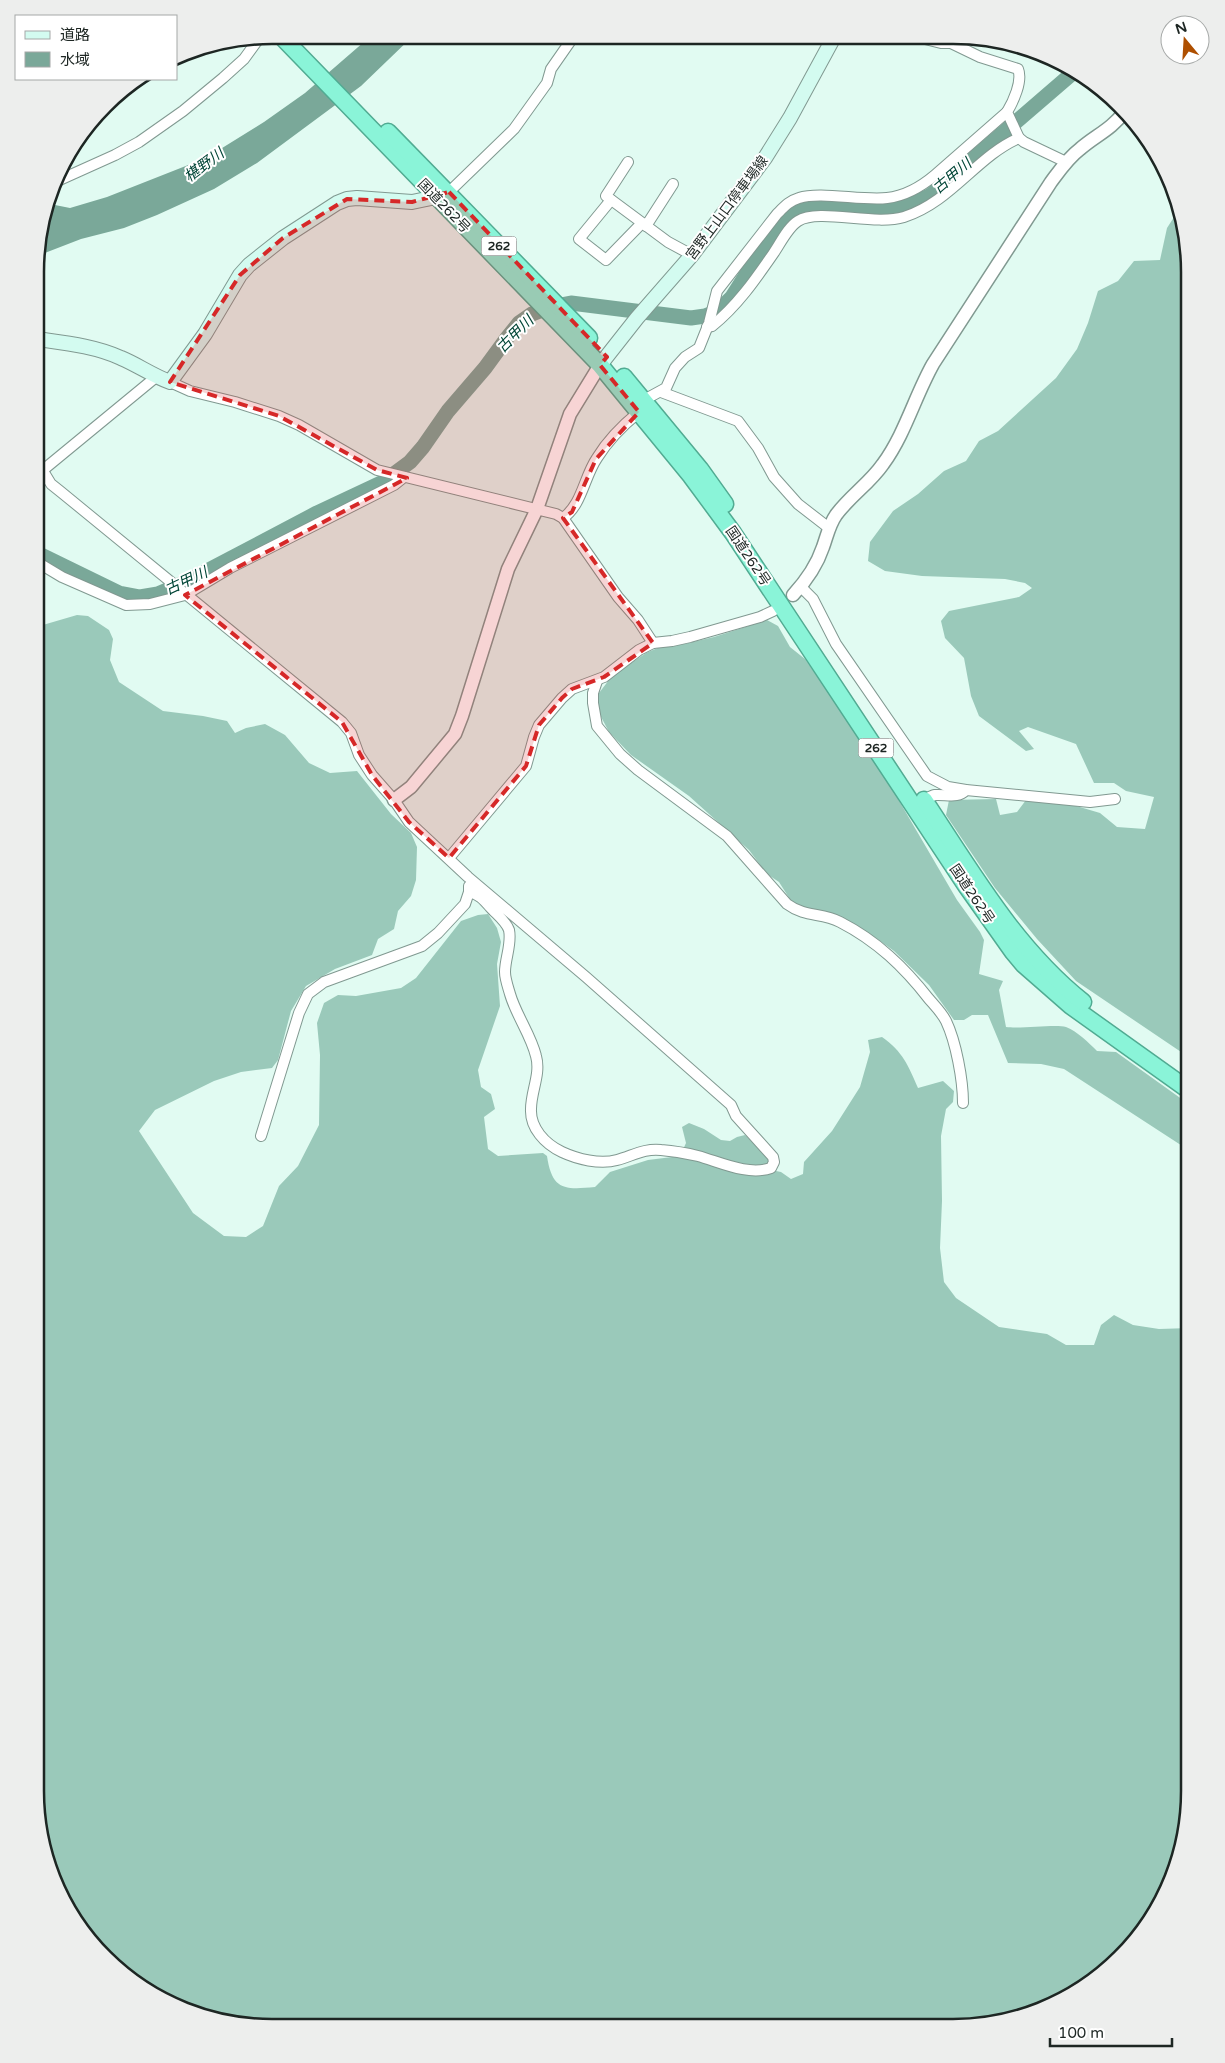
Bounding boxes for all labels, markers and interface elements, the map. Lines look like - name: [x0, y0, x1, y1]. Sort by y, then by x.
- legend: [15, 15, 178, 80]
- north arrow: [1160, 15, 1210, 65]
- text: N: [1173, 18, 1189, 38]
- text: 道路: [60, 26, 90, 44]
- text: 水域: [60, 51, 90, 69]
- water label: 椹野川: [181, 143, 229, 186]
- street label: 宮野上山口停車場線: [682, 153, 772, 263]
- water label: 古甲川: [929, 153, 977, 197]
- street label: 国道262号: [414, 175, 474, 237]
- road number: 262: [482, 237, 516, 256]
- water label: 古甲川: [493, 310, 539, 356]
- street label: 国道262号: [722, 523, 774, 589]
- water label: 古甲川: [162, 562, 212, 599]
- road number: 262: [858, 738, 894, 758]
- street label: 国道262号: [946, 861, 998, 927]
- scale bar: [1050, 2016, 1172, 2048]
- text: 100 m: [1058, 2024, 1104, 2042]

